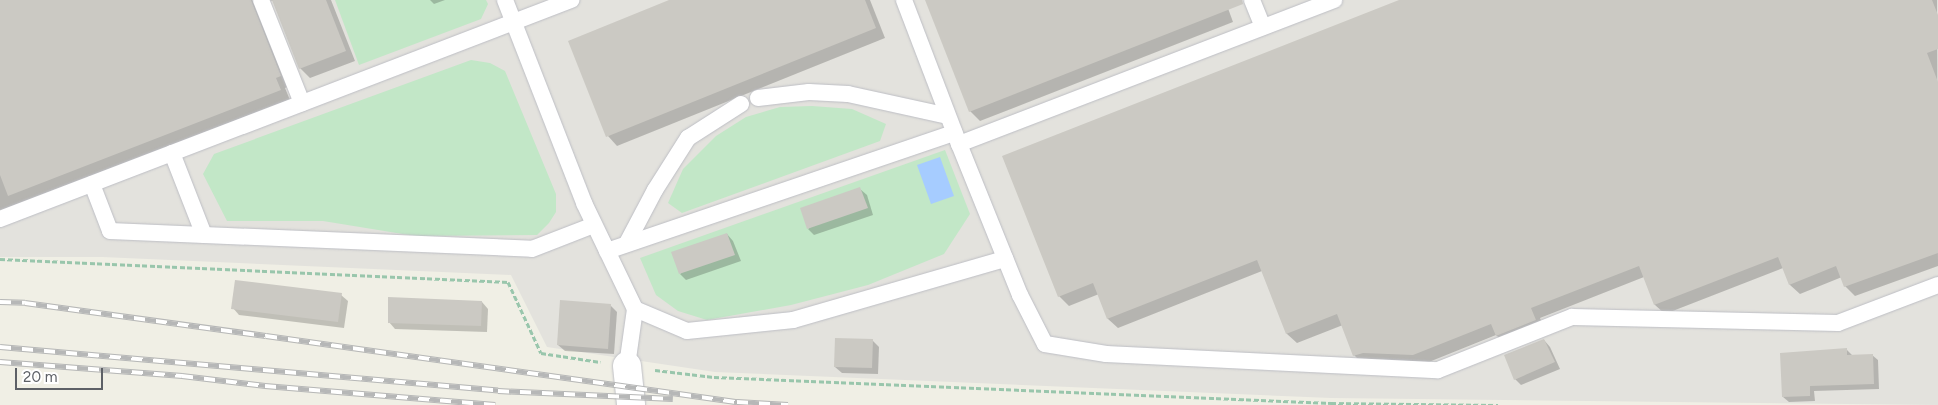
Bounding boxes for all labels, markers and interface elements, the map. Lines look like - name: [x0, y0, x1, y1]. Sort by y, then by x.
- scale bar: [18, 358, 105, 390]
- text: 20 m: [23, 368, 57, 386]

